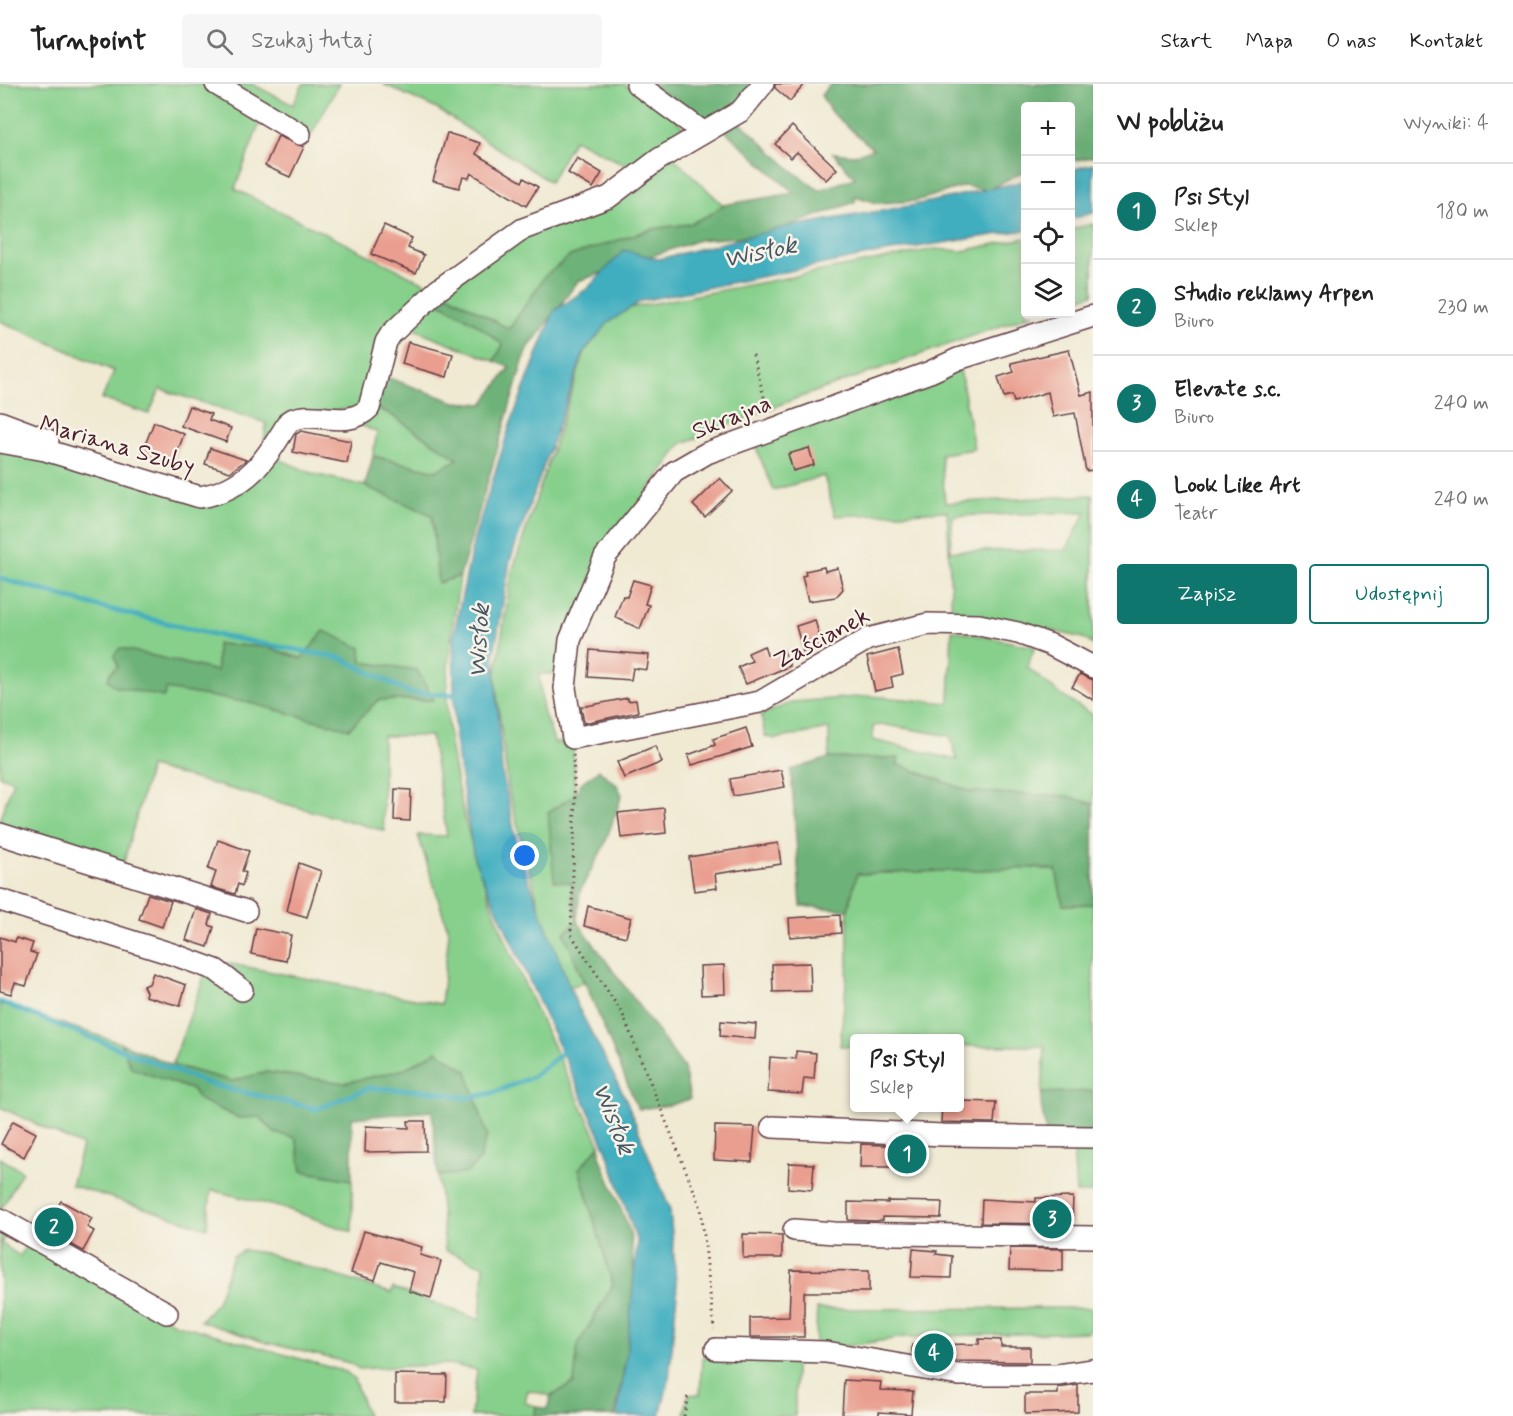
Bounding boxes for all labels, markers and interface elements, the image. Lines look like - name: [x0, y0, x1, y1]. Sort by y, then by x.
- search box: [182, 14, 602, 68]
- text: Turnpoint: [30, 23, 146, 60]
- icon: search: [203, 25, 236, 58]
- text: Szukaj tutaj: [251, 27, 373, 55]
- text: Start: [1160, 27, 1212, 55]
- text: Mapa: [1245, 27, 1293, 55]
- text: O nas: [1326, 27, 1376, 55]
- text: Kontakt: [1409, 27, 1483, 55]
- map controls: [1021, 102, 1075, 318]
- button: +: [1021, 102, 1075, 156]
- text: W pobliżu: [1117, 106, 1223, 140]
- text: Wyniki: 4: [1403, 110, 1489, 137]
- button: −: [1021, 156, 1075, 210]
- text: Psi Styl: [1174, 184, 1249, 212]
- text: 1: [1132, 198, 1141, 225]
- text: 180 m: [1436, 198, 1489, 225]
- button: locate: [1021, 210, 1075, 264]
- text: Sklep: [1174, 212, 1218, 239]
- water label: Wisłok: [720, 228, 802, 277]
- button: layers: [1021, 264, 1075, 318]
- text: Studio reklamy Arpen: [1174, 280, 1374, 308]
- text: 2: [1132, 294, 1141, 321]
- text: 230 m: [1437, 294, 1489, 321]
- text: Biuro: [1174, 308, 1214, 335]
- text: Elevate s.c.: [1174, 376, 1281, 404]
- street label: Skrajna: [688, 388, 776, 448]
- text: 3: [1132, 390, 1141, 417]
- text: 240 m: [1434, 390, 1489, 417]
- text: Biuro: [1174, 404, 1214, 431]
- street label: Mariana Szuby: [36, 409, 198, 483]
- text: Look Like Art: [1174, 472, 1300, 500]
- text: 4: [1131, 486, 1142, 513]
- text: 240 m: [1434, 486, 1489, 513]
- text: Teatr: [1174, 500, 1218, 527]
- button: Zapisz: [1117, 564, 1297, 624]
- button: Udostępnij: [1309, 564, 1489, 624]
- water label: Wisłok: [461, 601, 499, 679]
- street label: Zaścianek: [769, 601, 875, 677]
- your location: [510, 841, 539, 870]
- popup: [850, 1034, 964, 1112]
- text: Psi Styl: [870, 1046, 944, 1074]
- text: Sklep: [870, 1074, 914, 1101]
- water label: Wisłok: [583, 1078, 643, 1161]
- pin: 1: [888, 1132, 926, 1176]
- pin: 3: [1032, 1196, 1072, 1242]
- pin: 2: [34, 1204, 74, 1250]
- pin: 4: [914, 1330, 954, 1376]

